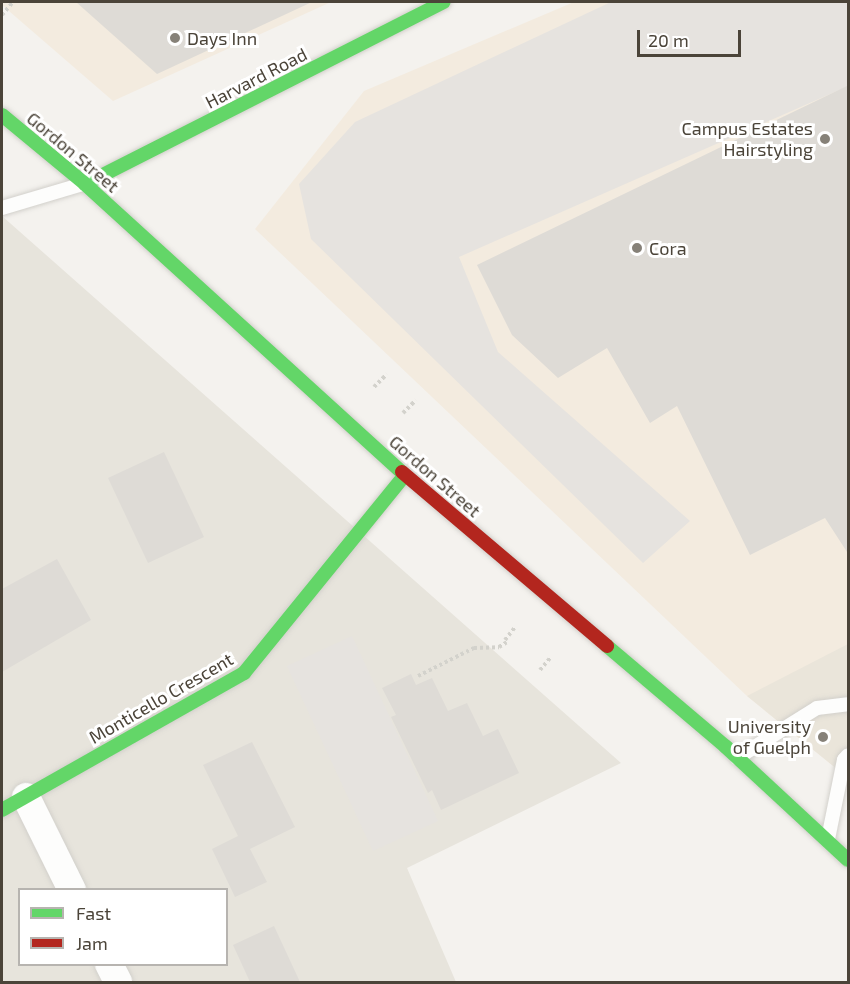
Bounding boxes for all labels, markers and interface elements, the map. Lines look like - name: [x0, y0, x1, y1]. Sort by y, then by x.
- scale bar: [640, 18, 744, 56]
- place label: Days Inn: [187, 27, 257, 49]
- text: 20 m: [648, 29, 689, 51]
- marker: Days Inn: [168, 31, 182, 45]
- street label: Harvard Road: [202, 43, 310, 113]
- street label: Gordon Street: [23, 107, 123, 197]
- place label: Campus Estates Hairstyling: [682, 118, 813, 160]
- marker: Campus Estates Hairstyling: [818, 132, 832, 146]
- place label: Cora: [649, 237, 687, 259]
- marker: Cora: [630, 241, 644, 255]
- street label: Gordon Street: [385, 431, 485, 521]
- street label: Monticello Crescent: [85, 648, 237, 748]
- place label: University of Guelph: [728, 716, 811, 758]
- marker: University of Guelph: [816, 730, 830, 744]
- legend: [18, 888, 228, 966]
- text: Fast: [76, 902, 111, 924]
- text: Jam: [76, 932, 108, 954]

